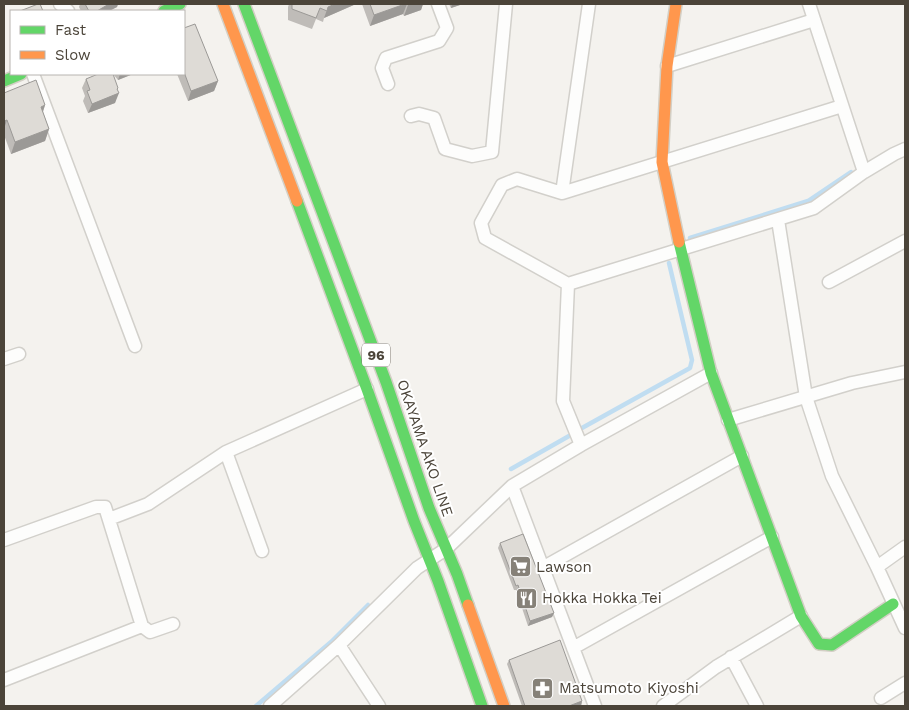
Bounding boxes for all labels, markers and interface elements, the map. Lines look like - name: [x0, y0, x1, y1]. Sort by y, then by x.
- legend: [10, 10, 185, 75]
- text: Fast: [55, 21, 87, 39]
- text: Slow: [55, 46, 91, 64]
- road number: 96: [362, 344, 390, 366]
- street label: OKAYAMA AKO LINE: [393, 377, 457, 519]
- supermarket icon: Lawson: [508, 555, 532, 579]
- place label: Lawson: [536, 558, 592, 576]
- restaurant icon: Hokka Hokka Tei: [514, 586, 538, 610]
- place label: Hokka Hokka Tei: [542, 589, 662, 607]
- pharmacy icon: Matsumoto Kiyoshi: [531, 676, 555, 700]
- place label: Matsumoto Kiyoshi: [559, 679, 699, 697]

